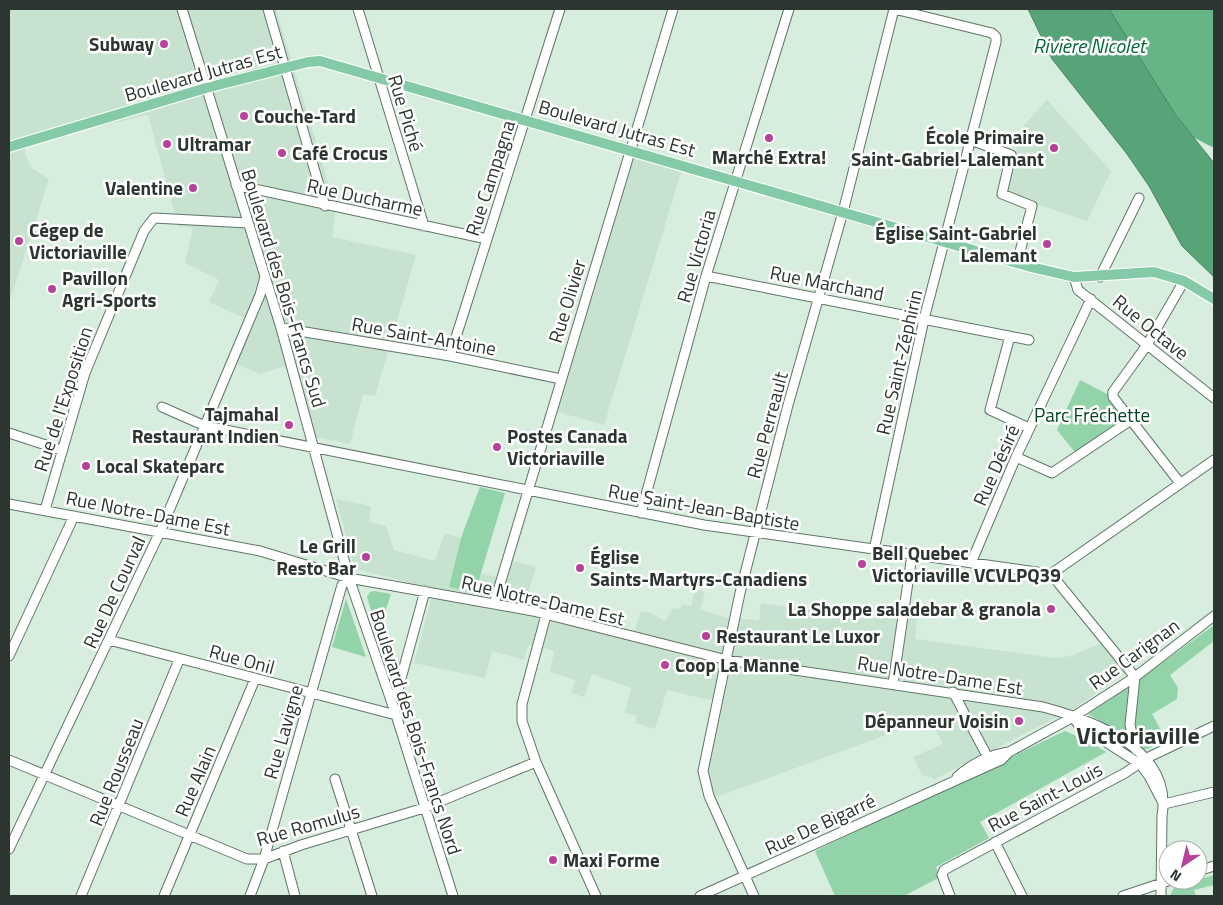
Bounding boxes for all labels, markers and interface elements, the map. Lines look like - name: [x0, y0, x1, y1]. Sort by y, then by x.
- place label: Subway: [89, 29, 154, 58]
- water label: Rivière Nicolet: [1033, 30, 1148, 61]
- street label: Boulevard Jutras Est: [121, 36, 285, 109]
- marker: Subway: [158, 38, 170, 50]
- street label: Rue Piché: [381, 71, 432, 155]
- street label: Boulevard Jutras Est: [535, 91, 699, 164]
- place label: Couche-Tard: [254, 101, 356, 130]
- marker: Couche-Tard: [238, 110, 250, 122]
- street label: Rue Campagna: [457, 116, 522, 240]
- place label: École Primaire Saint-Gabriel-Lalemant: [851, 122, 1044, 173]
- place label: Ultramar: [177, 129, 251, 158]
- marker: Marché Extra!: [763, 132, 775, 144]
- marker: Ultramar: [161, 138, 173, 150]
- place label: Café Crocus: [292, 138, 388, 167]
- place label: Marché Extra!: [712, 142, 826, 171]
- marker: École Primaire Saint-Gabriel-Lalemant: [1048, 142, 1060, 154]
- marker: Café Crocus: [276, 147, 288, 159]
- street label: Boulevard des Bois-Francs Sud: [234, 165, 335, 411]
- street label: Rue Ducharme: [304, 170, 426, 223]
- place label: Valentine: [105, 173, 183, 202]
- marker: Valentine: [187, 182, 199, 194]
- street label: Rue Victoria: [668, 205, 723, 306]
- place label: Cégep de Victoriaville: [29, 215, 127, 266]
- place label: Église Saint-Gabriel Lalemant: [875, 218, 1037, 269]
- marker: Cégep de Victoriaville: [13, 235, 25, 247]
- marker: Église Saint-Gabriel Lalemant: [1041, 238, 1053, 250]
- street label: Rue Olivier: [540, 255, 593, 346]
- street label: Rue Marchand: [768, 257, 887, 308]
- place label: Pavillon Agri-Sports: [62, 263, 157, 314]
- marker: Pavillon Agri-Sports: [46, 283, 58, 295]
- street label: Rue Saint-Zéphirin: [868, 286, 929, 438]
- street label: Rue Octave: [1107, 287, 1196, 367]
- street label: Rue Saint-Antoine: [350, 309, 499, 362]
- street label: Rue de l'Exposition: [25, 323, 100, 475]
- street label: Rue Perreault: [738, 368, 795, 482]
- place label: Tajmahal Restaurant Indien: [132, 399, 279, 450]
- park label: Parc Fréchette: [1034, 400, 1150, 429]
- marker: Tajmahal Restaurant Indien: [283, 419, 295, 431]
- street label: Rue Désiré: [965, 419, 1026, 510]
- place label: Postes Canada Victoriaville: [507, 421, 628, 472]
- marker: Postes Canada Victoriaville: [491, 441, 503, 453]
- place label: Local Skateparc: [96, 451, 225, 480]
- marker: Local Skateparc: [80, 460, 92, 472]
- street label: Rue Saint-Jean-Baptiste: [606, 475, 802, 538]
- street label: Rue Notre-Dame Est: [64, 482, 233, 543]
- street label: Rue De Courval: [75, 531, 152, 653]
- place label: Le Grill Resto Bar: [276, 531, 356, 582]
- place label: Bell Quebec Victoriaville VCVLPQ39: [872, 538, 1061, 589]
- place label: Église Saints-Martyrs-Canadiens: [590, 542, 807, 593]
- marker: Le Grill Resto Bar: [360, 551, 372, 563]
- marker: Bell Quebec Victoriaville VCVLPQ39: [856, 558, 868, 570]
- marker: Église Saints-Martyrs-Canadiens: [574, 562, 586, 574]
- street label: Rue Notre-Dame Est: [459, 567, 628, 632]
- place label: La Shoppe saladebar & granola: [788, 594, 1041, 623]
- marker: La Shoppe saladebar & granola: [1045, 603, 1057, 615]
- street label: Boulevard des Bois-Francs Nord: [363, 605, 470, 858]
- street label: Rue Carignan: [1082, 611, 1185, 696]
- place label: Restaurant Le Luxor: [716, 621, 880, 650]
- marker: Restaurant Le Luxor: [700, 630, 712, 642]
- street label: Rue Onil: [206, 636, 278, 681]
- street label: Rue Notre-Dame Est: [856, 647, 1025, 702]
- place label: Coop La Manne: [675, 650, 800, 679]
- marker: Coop La Manne: [659, 659, 671, 671]
- street label: Rue Lavigne: [255, 681, 310, 782]
- place label: Dépanneur Voisin: [864, 706, 1009, 735]
- street label: Rue Rousseau: [81, 714, 150, 830]
- marker: Dépanneur Voisin: [1013, 715, 1025, 727]
- district label: Victoriaville: [1076, 717, 1200, 753]
- street label: Rue Alain: [167, 741, 223, 821]
- street label: Rue Saint-Louis: [982, 754, 1107, 839]
- street label: Rue De Bigarré: [760, 785, 880, 862]
- street label: Rue Romulus: [253, 796, 363, 853]
- north arrow: [1158, 840, 1208, 890]
- place label: Maxi Forme: [563, 845, 660, 874]
- marker: Maxi Forme: [547, 854, 559, 866]
- text: N: [1165, 865, 1185, 887]

